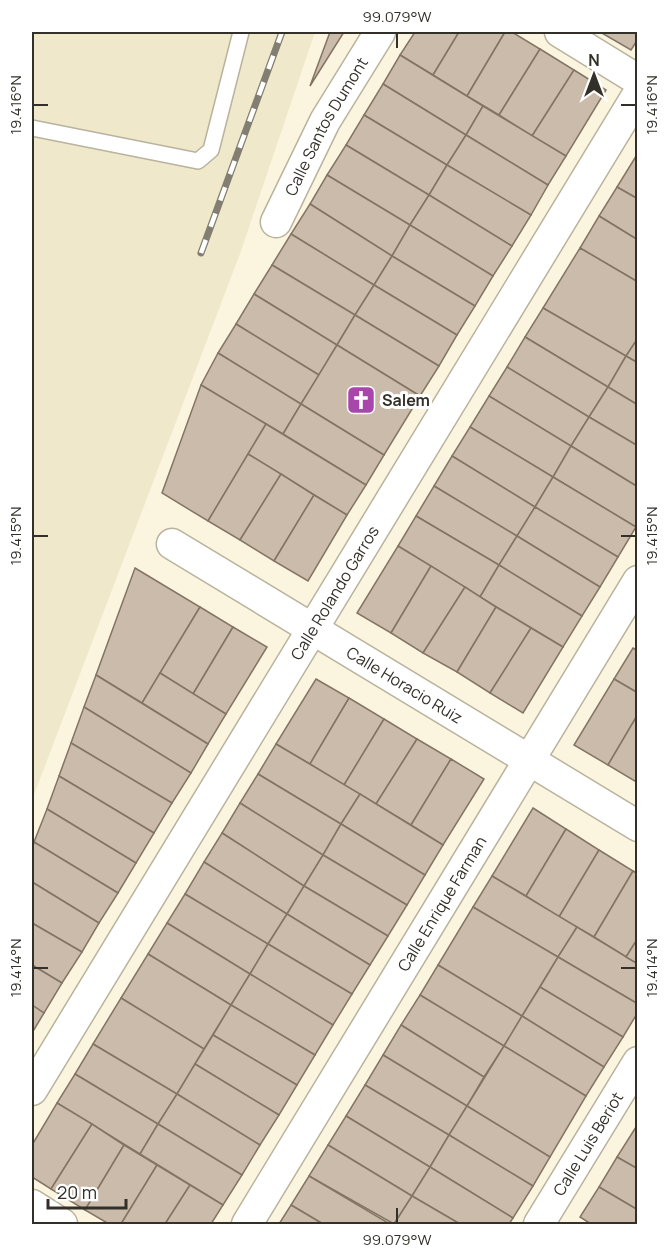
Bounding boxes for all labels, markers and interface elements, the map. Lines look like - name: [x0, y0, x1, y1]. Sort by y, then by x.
- text: 99.079°W: [363, 6, 431, 27]
- north arrow: [564, 45, 624, 105]
- text: N: [588, 49, 600, 71]
- street label: Calle Santos Dumont: [279, 53, 373, 199]
- text: 19.416°N: [5, 75, 26, 135]
- text: 19.416°N: [641, 75, 662, 135]
- church icon: Salem: [345, 384, 377, 416]
- place label: Salem: [382, 389, 430, 411]
- text: 19.415°N: [5, 506, 26, 566]
- text: 19.415°N: [641, 506, 662, 566]
- street label: Calle Rolando Garros: [285, 521, 384, 664]
- street label: Calle Horacio Ruiz: [343, 641, 467, 728]
- street label: Calle Enrique Farman: [392, 832, 491, 975]
- text: 19.414°N: [5, 938, 26, 998]
- text: 19.414°N: [641, 938, 662, 998]
- street label: Calle Luis Beriot: [548, 1088, 628, 1200]
- scale bar: [48, 1172, 126, 1210]
- text: 20 m: [57, 1180, 97, 1204]
- text: 99.079°W: [363, 1229, 431, 1250]

